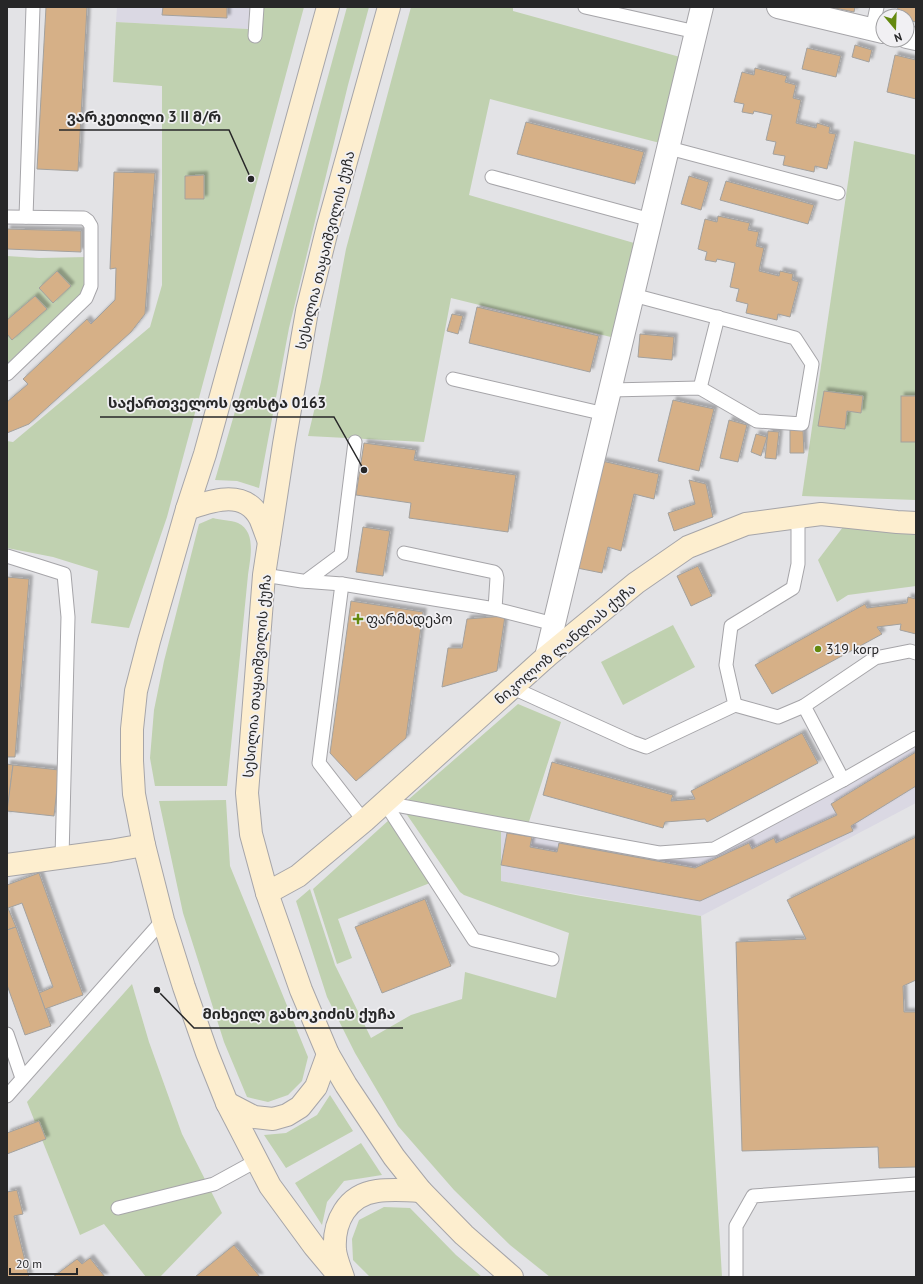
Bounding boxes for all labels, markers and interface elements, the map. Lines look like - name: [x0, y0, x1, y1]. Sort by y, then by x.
- north arrow: [875, 8, 915, 48]
- text: N: [893, 30, 904, 45]
- callout: ვარკეთილი 3 II მ/რ: [59, 103, 229, 130]
- text: ვარკეთილი 3 II მ/რ: [67, 107, 221, 126]
- street label: სესილია თაყაიშვილის ქუჩა: [292, 149, 358, 351]
- callout: საქართველოს ფოსტა 0163: [100, 390, 334, 417]
- text: საქართველოს ფოსტა 0163: [108, 393, 326, 412]
- street label: სესილია თაყაიშვილის ქუჩა: [239, 574, 275, 778]
- street label: ნიკოლოზ ლანდიას ქუჩა: [491, 580, 639, 708]
- place label: ფარმადეპო: [366, 610, 452, 628]
- marker: ფარმადეპო: [353, 614, 363, 624]
- place label: 319 korp: [826, 640, 879, 658]
- marker: 319 korp: [813, 644, 823, 654]
- callout: მიხეილ გახოკიძის ქუჩა: [194, 1001, 403, 1028]
- text: მიხეილ გახოკიძის ქუჩა: [203, 1004, 396, 1023]
- scale bar: [10, 1250, 77, 1276]
- text: 20 m: [16, 1256, 42, 1271]

